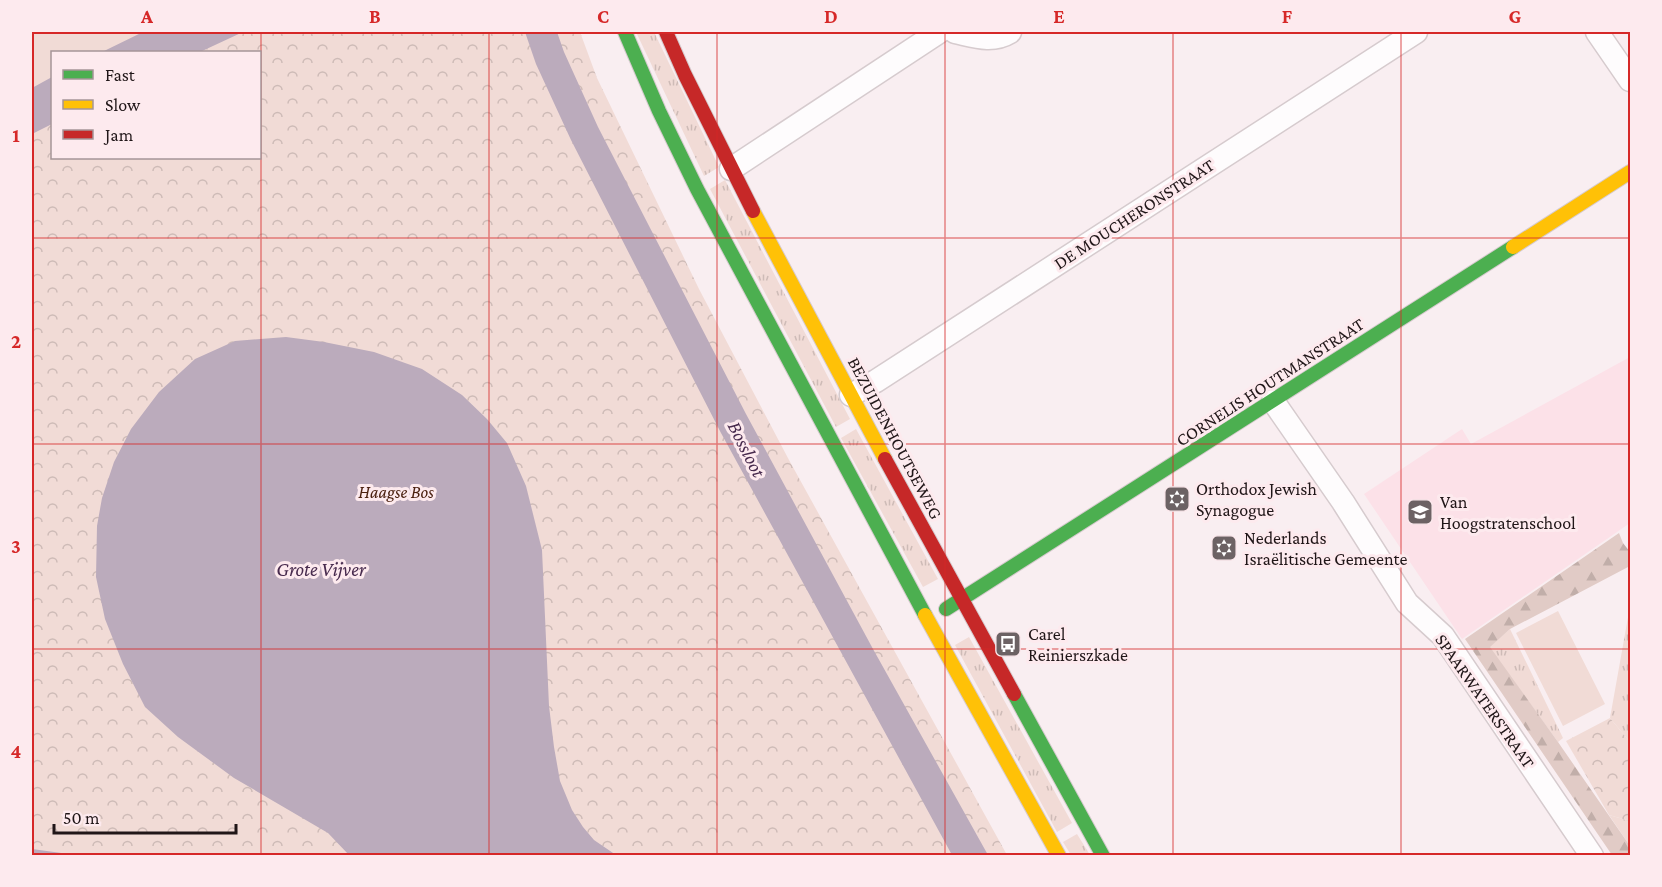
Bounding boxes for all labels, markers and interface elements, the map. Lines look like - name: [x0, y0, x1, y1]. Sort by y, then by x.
- text: A: [140, 5, 154, 27]
- text: B: [369, 5, 381, 27]
- text: C: [597, 5, 609, 27]
- text: D: [824, 5, 838, 27]
- text: E: [1053, 5, 1065, 27]
- text: F: [1282, 5, 1293, 27]
- text: G: [1509, 5, 1522, 27]
- legend: [51, 51, 261, 159]
- text: Fast: [105, 65, 136, 85]
- text: Slow: [105, 95, 141, 115]
- text: 1: [12, 124, 20, 146]
- text: Jam: [103, 125, 134, 145]
- street label: DE MOUCHERONSTRAAT: [1050, 155, 1218, 273]
- street label: CORNELIS HOUTMANSTRAAT: [1172, 314, 1368, 450]
- text: 2: [11, 330, 21, 352]
- street label: BEZUIDENHOUTSEWEG: [844, 354, 946, 522]
- water label: Bossloot: [724, 417, 771, 482]
- place label: Orthodox Jewish Synagogue: [1196, 479, 1317, 520]
- park label: Haagse Bos: [358, 482, 434, 502]
- synagogue icon: Orthodox Jewish Synagogue: [1162, 484, 1192, 514]
- place label: Van Hoogstratenschool: [1440, 492, 1576, 533]
- school or university icon: Van Hoogstratenschool: [1405, 497, 1435, 527]
- place label: Nederlands Israëlitische Gemeente: [1244, 528, 1407, 569]
- synagogue icon: Nederlands Israëlitische Gemeente: [1209, 533, 1239, 563]
- text: 3: [11, 535, 21, 557]
- water label: Grote Vijver: [276, 558, 367, 581]
- place label: Carel Reinierszkade: [1028, 624, 1128, 665]
- bus stop icon: Carel Reinierszkade: [993, 629, 1023, 659]
- street label: SPAARWATERSTRAAT: [1431, 630, 1539, 772]
- text: 4: [11, 740, 22, 762]
- scale bar: [54, 797, 236, 835]
- text: 50 m: [63, 808, 100, 828]

